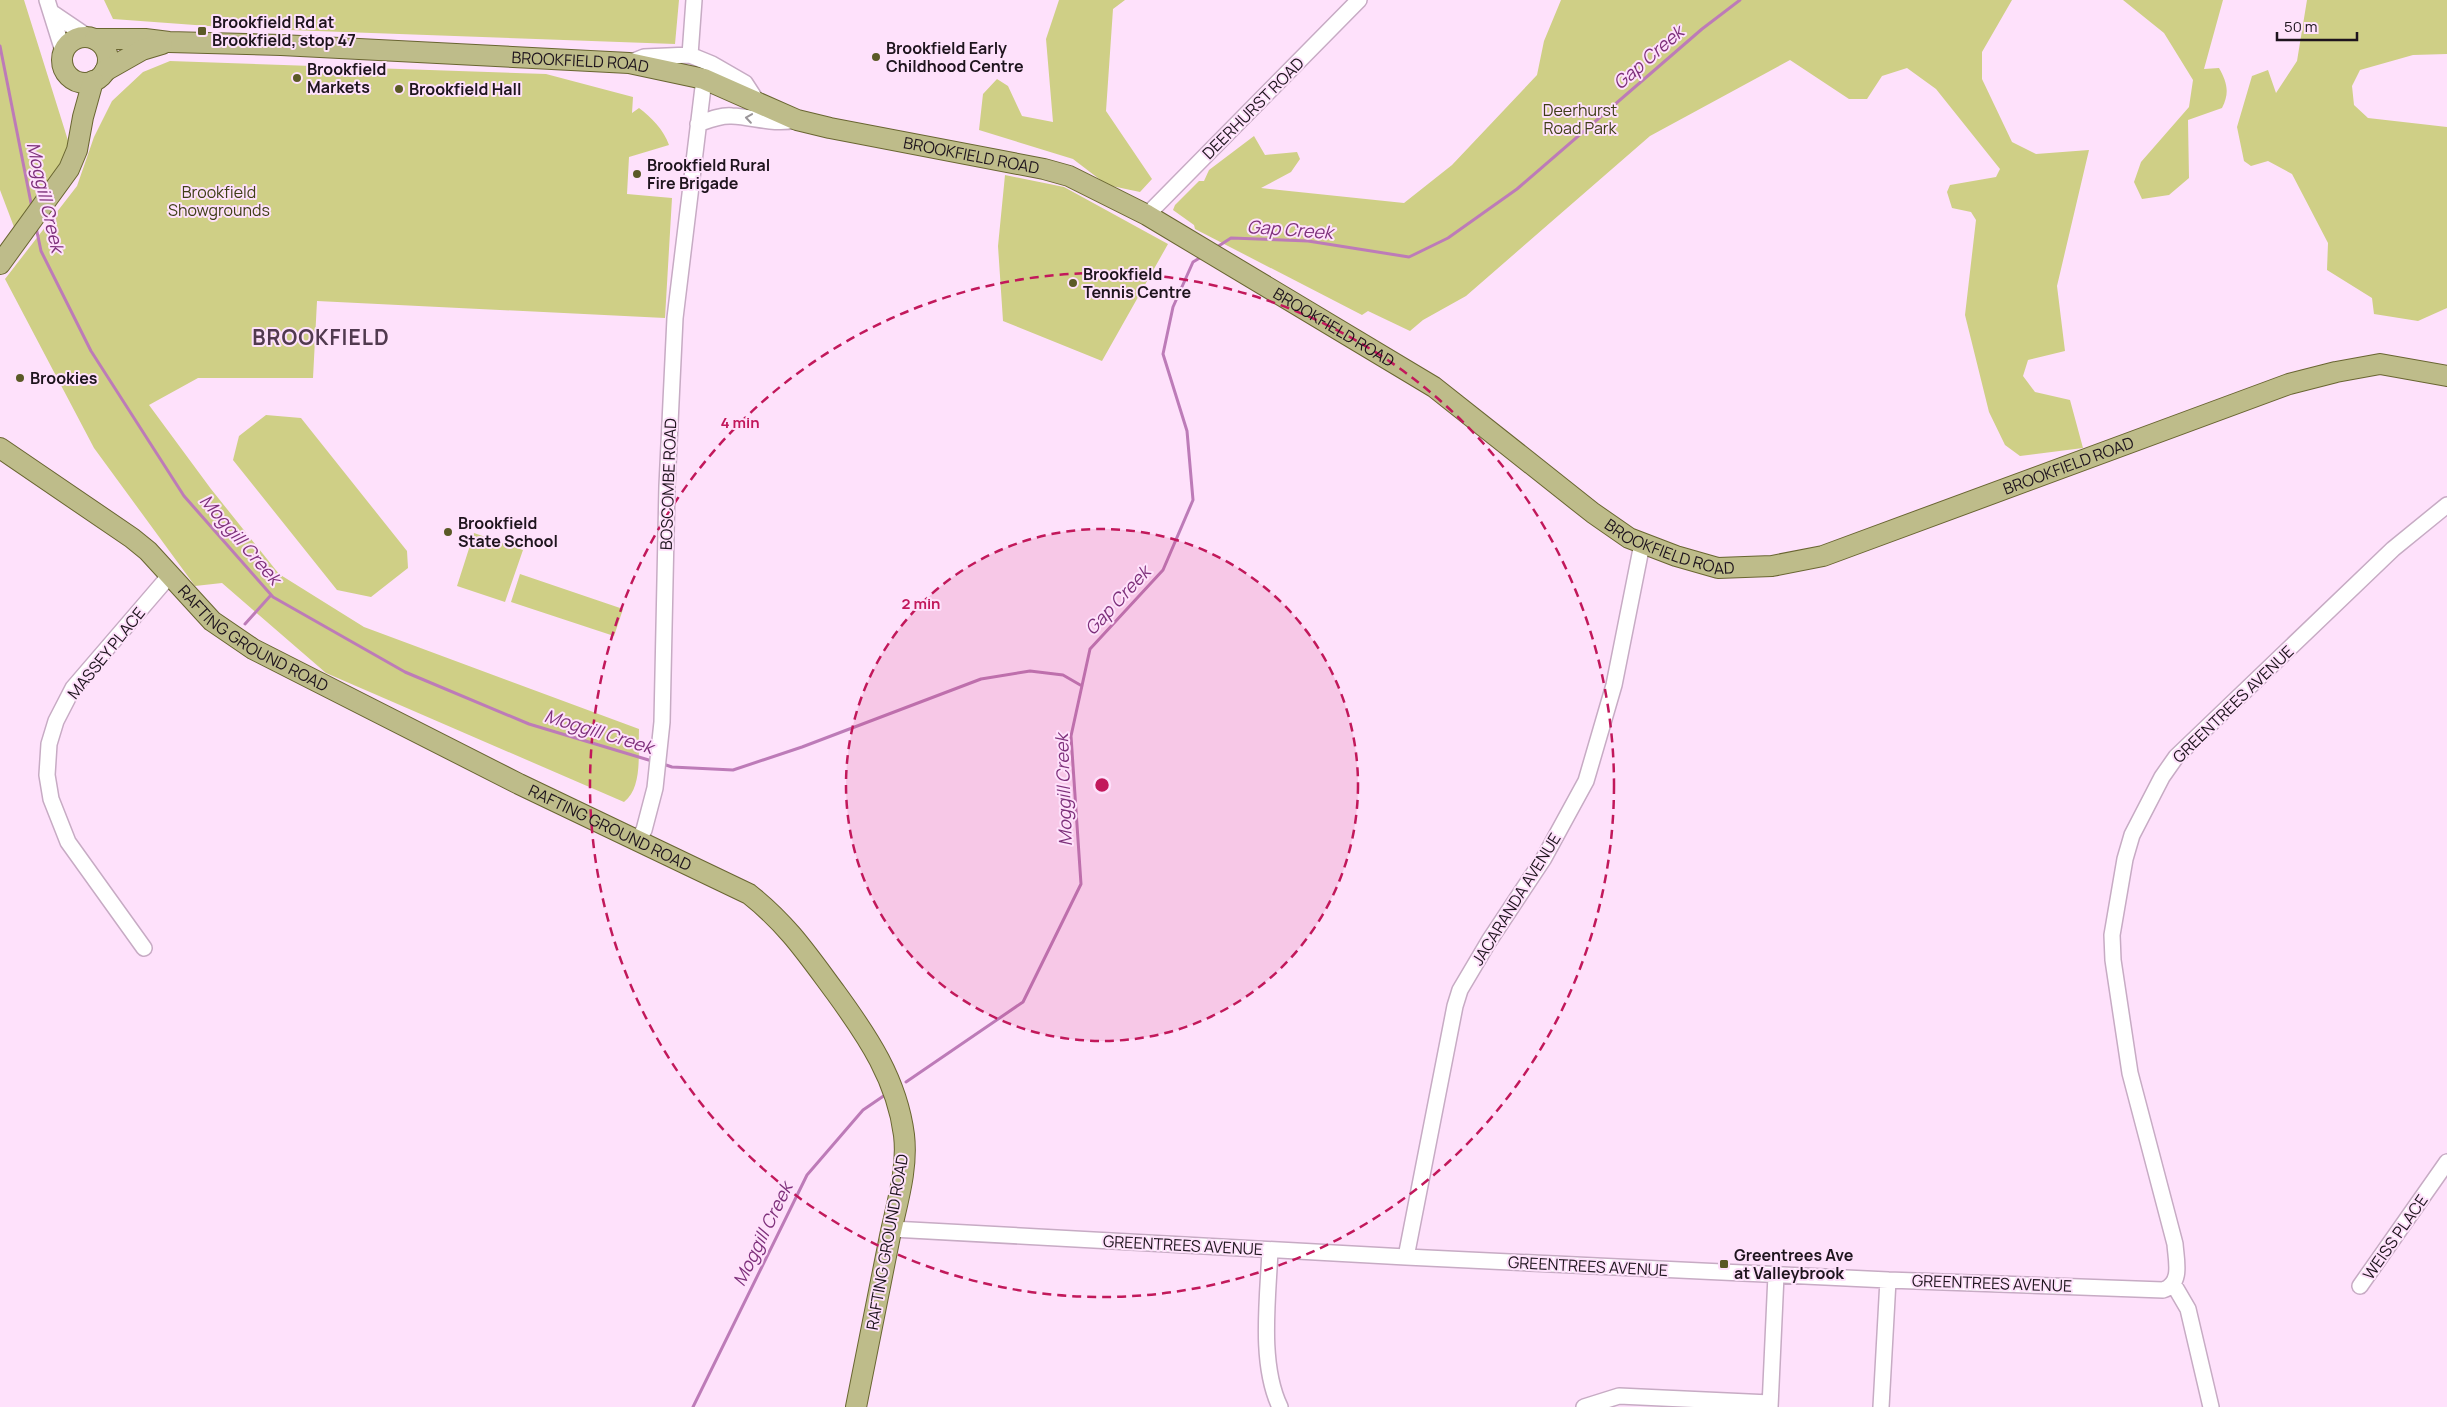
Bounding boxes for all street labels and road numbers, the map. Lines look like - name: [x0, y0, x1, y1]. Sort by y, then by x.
- street label: BROOKFIELD ROAD: [511, 46, 651, 78]
- street label: DEERHURST ROAD: [1197, 52, 1309, 164]
- street label: BROOKFIELD ROAD: [902, 131, 1041, 179]
- street label: BROOKFIELD ROAD: [1269, 282, 1399, 372]
- street label: BOSCOMBE ROAD: [655, 417, 681, 550]
- street label: BROOKFIELD ROAD: [2000, 431, 2137, 500]
- street label: BROOKFIELD ROAD: [1600, 513, 1735, 579]
- street label: RAFTING GROUND ROAD: [173, 580, 332, 697]
- street label: MASSEY PLACE: [62, 603, 150, 703]
- street label: GREENTREES AVENUE: [2168, 640, 2298, 768]
- street label: RAFTING GROUND ROAD: [525, 779, 695, 876]
- street label: JACARANDA AVENUE: [1466, 829, 1566, 969]
- street label: RAFTING GROUND ROAD: [861, 1152, 913, 1332]
- street label: WEISS PLACE: [2358, 1190, 2432, 1284]
- street label: GREENTREES AVENUE: [1102, 1230, 1264, 1260]
- street label: GREENTREES AVENUE: [1507, 1251, 1669, 1281]
- street label: GREENTREES AVENUE: [1912, 1269, 2072, 1297]

